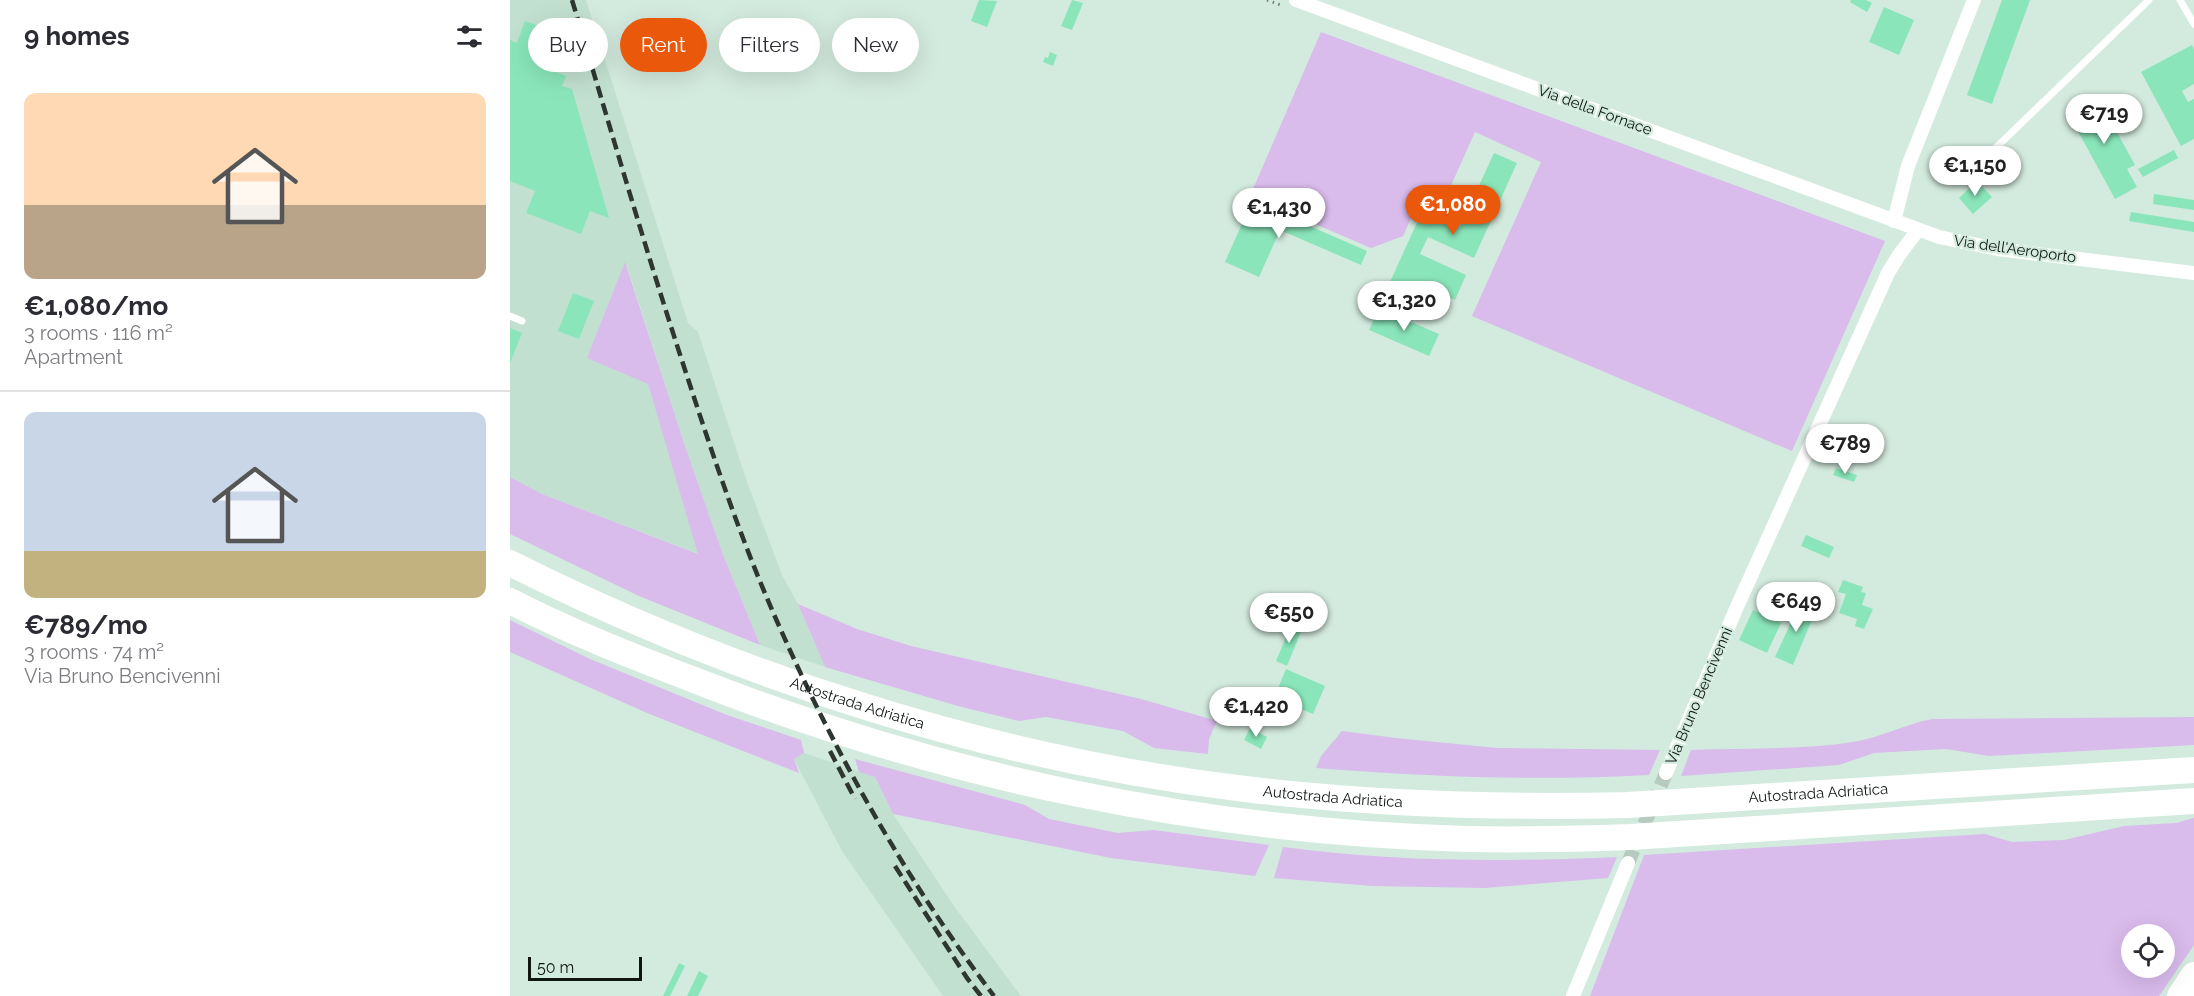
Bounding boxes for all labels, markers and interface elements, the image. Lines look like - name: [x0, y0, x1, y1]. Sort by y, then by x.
- chip: Buy: [528, 18, 608, 72]
- chip: Rent: [620, 18, 707, 72]
- chip: Filters: [719, 18, 820, 72]
- chip: New: [832, 18, 919, 72]
- icon: filters: [453, 20, 486, 53]
- text: 9 homes: [24, 21, 130, 51]
- street label: Via della Fornace: [1535, 81, 1655, 139]
- pin: €719: [2068, 94, 2140, 145]
- text: €719: [2080, 101, 2128, 125]
- icon: home: [201, 132, 309, 240]
- pin: €1,150: [1926, 146, 2024, 197]
- text: €1,150: [1943, 153, 2007, 177]
- pin: €1,080: [1404, 185, 1502, 236]
- pin: €1,430: [1230, 188, 1328, 239]
- text: €1,080: [1419, 192, 1487, 216]
- text: €1,430: [1246, 195, 1312, 219]
- street label: Via dell'Aeroporto: [1953, 231, 2077, 267]
- pin: €1,320: [1355, 281, 1453, 332]
- text: €1,320: [1371, 288, 1437, 312]
- text: €1,080/mo: [24, 291, 168, 321]
- text: 3 rooms · 116 m²: [24, 321, 173, 345]
- text: Apartment: [24, 345, 123, 369]
- pin: €789: [1809, 424, 1881, 475]
- text: €789: [1819, 431, 1871, 455]
- icon: home: [201, 451, 309, 559]
- pin: €649: [1760, 582, 1832, 633]
- text: €649: [1770, 589, 1822, 613]
- pin: €550: [1253, 593, 1325, 644]
- text: €550: [1264, 600, 1314, 624]
- text: €789/mo: [24, 610, 148, 640]
- street label: Via Bruno Bencivenni: [1662, 625, 1736, 767]
- text: 3 rooms · 74 m²: [24, 640, 164, 664]
- text: Via Bruno Bencivenni: [24, 664, 221, 688]
- street label: Autostrada Adriatica: [788, 673, 927, 733]
- pin: €1,420: [1207, 687, 1305, 738]
- text: €1,420: [1223, 694, 1289, 718]
- street label: Autostrada Adriatica: [1748, 780, 1889, 806]
- street label: Autostrada Adriatica: [1262, 782, 1403, 811]
- map controls: [2121, 924, 2175, 978]
- button: locate: [2121, 924, 2175, 978]
- scale bar: [528, 954, 642, 982]
- text: 50 m: [537, 958, 574, 977]

